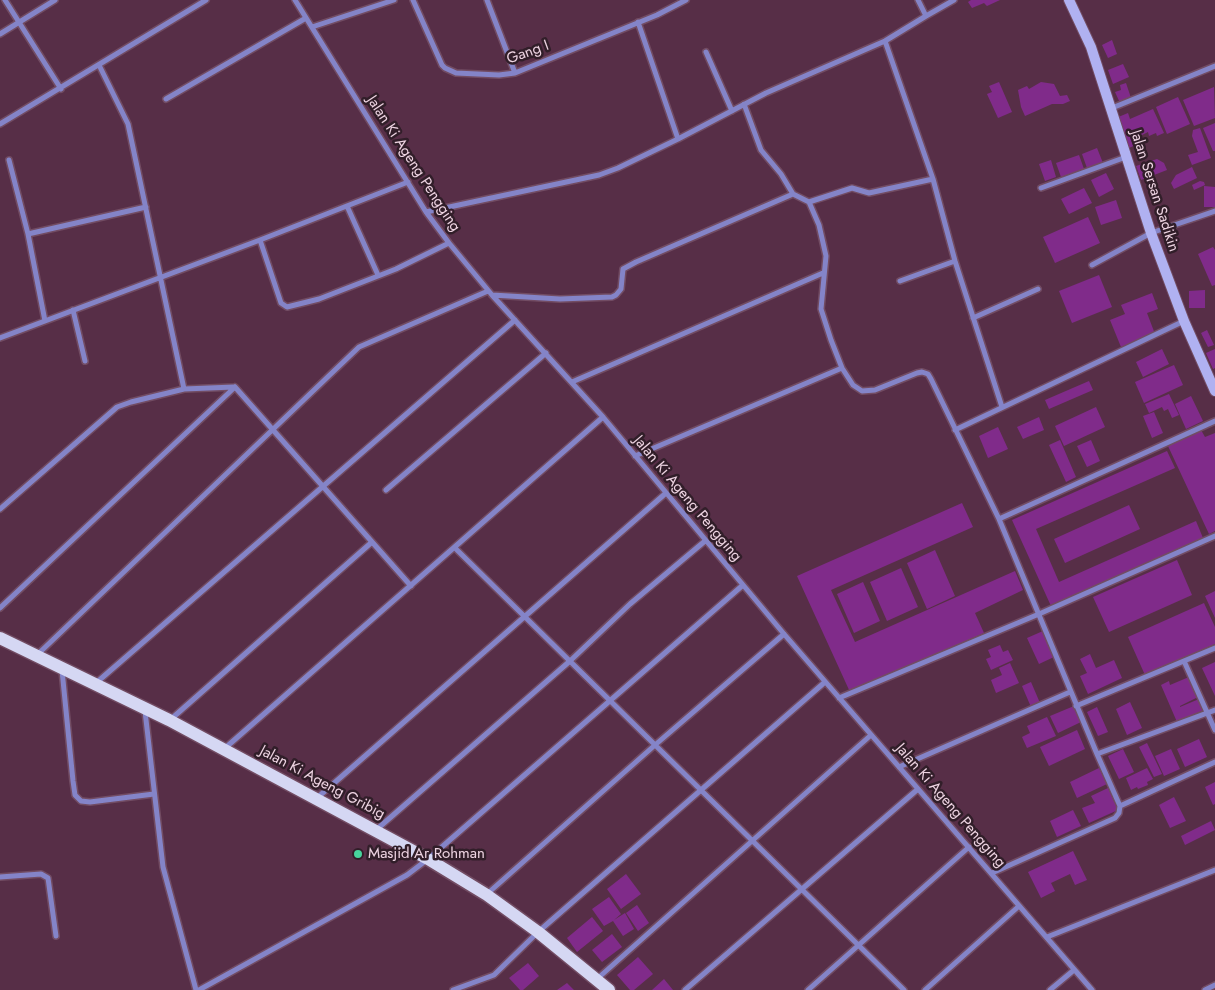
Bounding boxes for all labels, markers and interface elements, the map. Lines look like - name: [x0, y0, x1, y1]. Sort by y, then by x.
- street label: Gang I: [505, 37, 551, 69]
- street label: Jalan Ki Ageng Pengging: [362, 93, 464, 235]
- street label: Jalan Sersan Sadikin: [1126, 128, 1182, 254]
- street label: Jalan Ki Ageng Pengging: [629, 432, 745, 566]
- street label: Jalan Ki Ageng Pengging: [891, 740, 1009, 872]
- street label: Jalan Ki Ageng Gribig: [256, 742, 388, 824]
- place label: Masjid Ar Rohman: [368, 845, 485, 863]
- marker: Masjid Ar Rohman: [352, 848, 364, 860]

